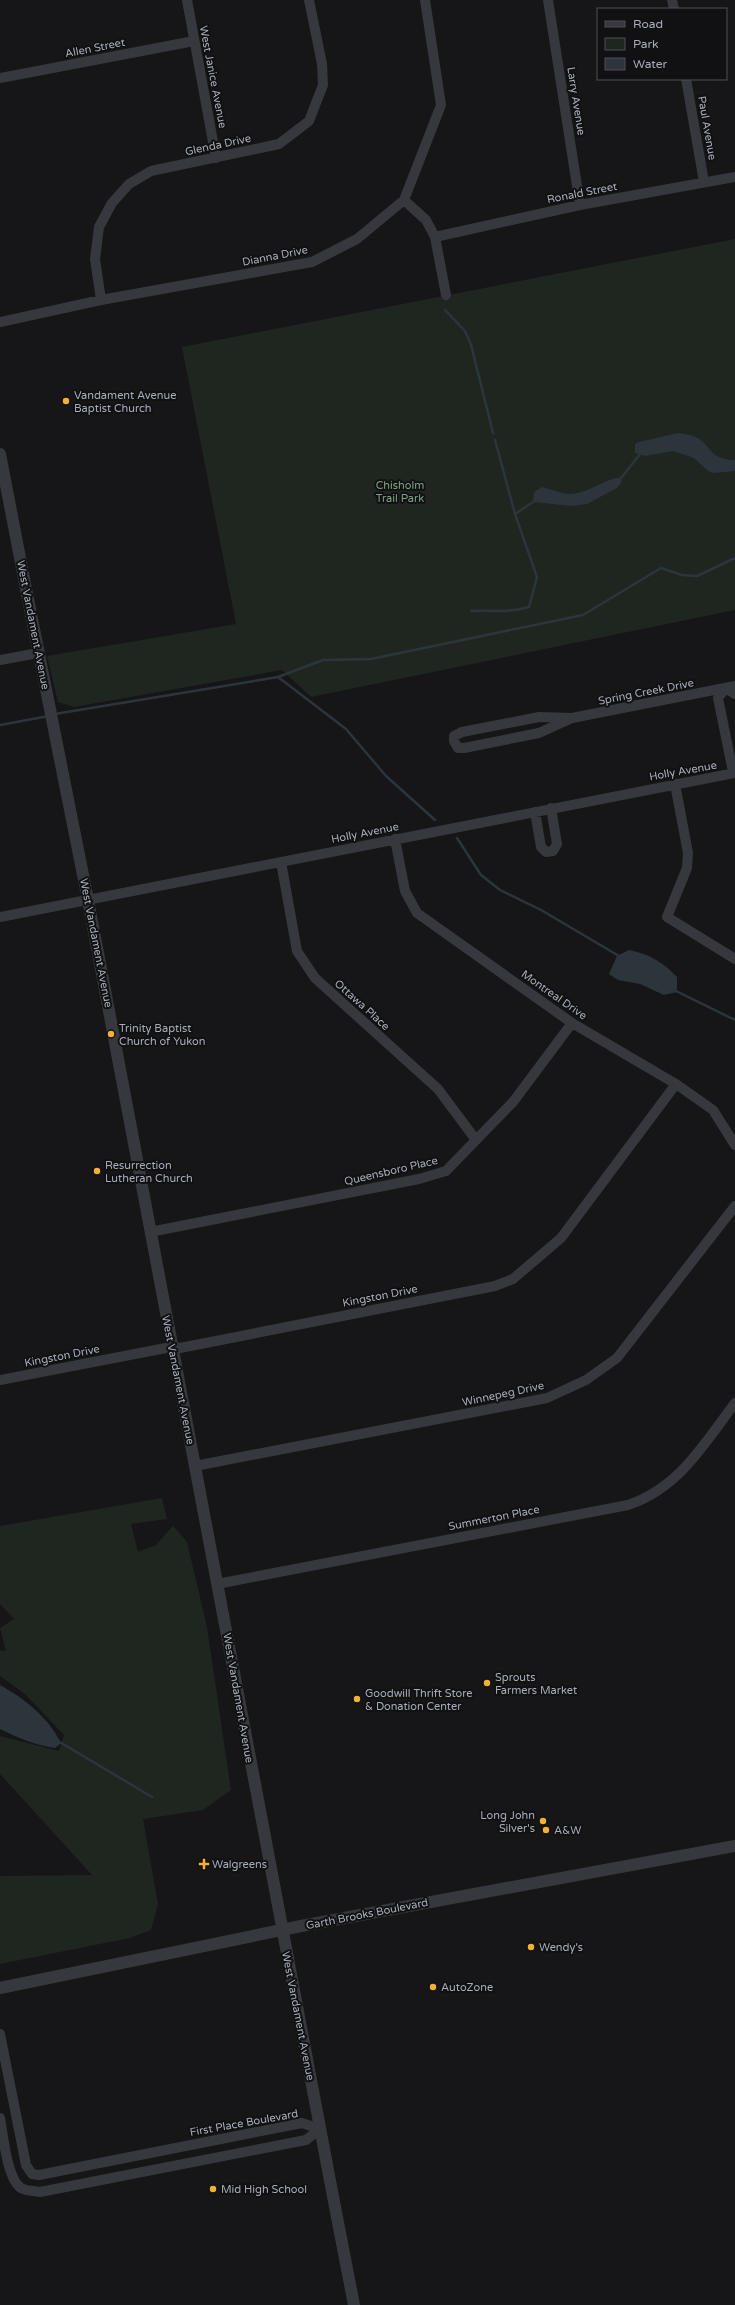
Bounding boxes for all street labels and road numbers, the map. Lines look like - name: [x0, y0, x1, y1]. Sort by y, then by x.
- street label: West Janice Avenue: [197, 25, 229, 129]
- street label: Allen Street: [64, 36, 126, 60]
- street label: Larry Avenue: [564, 66, 588, 136]
- street label: Paul Avenue: [695, 95, 719, 161]
- street label: Glenda Drive: [184, 132, 252, 158]
- street label: Ronald Street: [546, 180, 618, 206]
- street label: Dianna Drive: [241, 243, 309, 269]
- street label: West Vandament Avenue: [14, 559, 52, 691]
- street label: Spring Creek Drive: [597, 676, 695, 708]
- street label: Holly Avenue: [648, 759, 718, 783]
- street label: Holly Avenue: [330, 820, 400, 846]
- street label: West Vandament Avenue: [77, 877, 115, 1009]
- street label: Montreal Drive: [519, 968, 589, 1022]
- street label: Ottawa Place: [332, 977, 392, 1033]
- street label: Queensboro Place: [343, 1154, 439, 1188]
- street label: Kingston Drive: [341, 1282, 419, 1310]
- street label: West Vandament Avenue: [159, 1314, 197, 1446]
- street label: Kingston Drive: [23, 1342, 101, 1370]
- street label: Winnepeg Drive: [461, 1379, 545, 1409]
- street label: Summerton Place: [447, 1503, 541, 1533]
- street label: West Vandament Avenue: [220, 1632, 256, 1764]
- street label: Garth Brooks Boulevard: [305, 1896, 429, 1932]
- street label: West Vandament Avenue: [279, 1950, 317, 2082]
- street label: First Place Boulevard: [189, 2107, 299, 2139]

